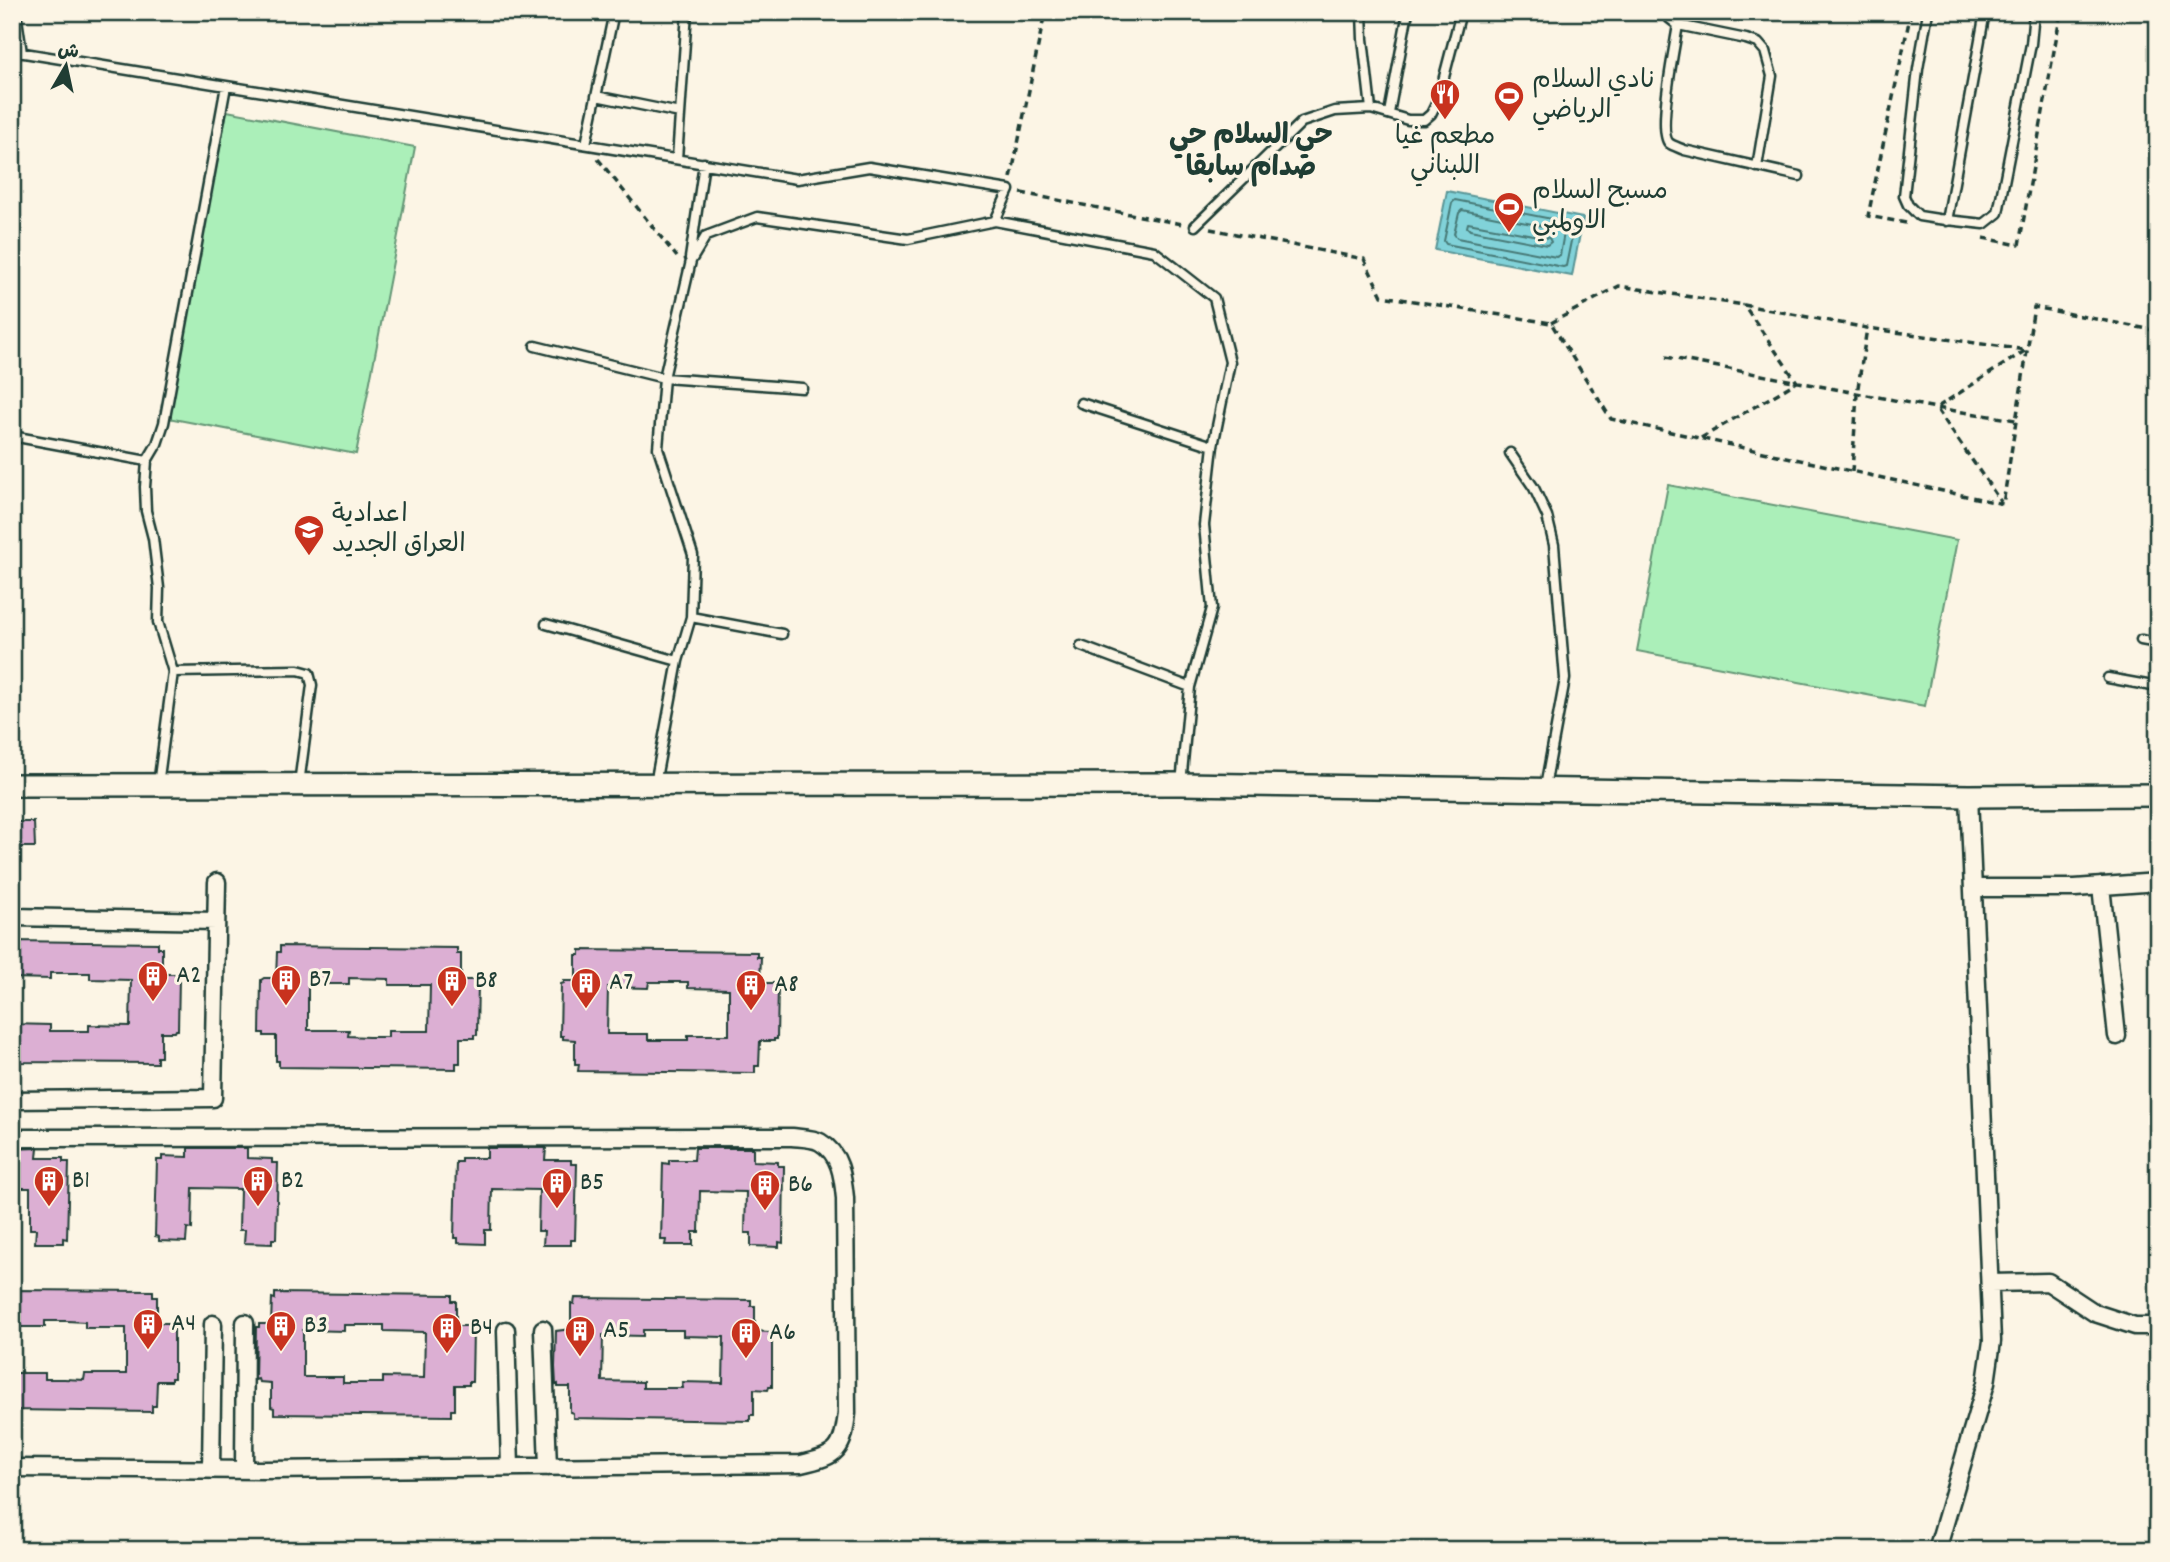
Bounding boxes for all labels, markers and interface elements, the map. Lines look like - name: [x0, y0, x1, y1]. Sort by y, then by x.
- north arrow: [32, 32, 102, 102]
- text: ش: [56, 38, 81, 68]
- place label: نادي السلام الرياضي: [1532, 63, 1655, 131]
- restaurant icon: مطعم غيا اللبناني: [1428, 77, 1462, 121]
- sports icon: نادي السلام الرياضي: [1492, 79, 1526, 123]
- district label: حي السلام حي صدام سابقا: [1169, 118, 1333, 190]
- place label: مطعم غيا اللبناني: [1395, 119, 1495, 187]
- place label: مسبح السلام الاولمبي: [1532, 174, 1668, 242]
- sports icon: مسبح السلام الاولمبي: [1492, 190, 1526, 234]
- place label: اعدادية العراق الجديد: [332, 497, 466, 564]
- school or university icon: اعدادية العراق الجديد: [292, 513, 326, 557]
- place label: A2: [176, 958, 202, 995]
- building icon: A2: [136, 959, 170, 1003]
- place label: B7: [309, 962, 331, 999]
- building icon: B7: [269, 963, 303, 1007]
- place label: B8: [475, 963, 498, 1000]
- building icon: B8: [435, 964, 469, 1008]
- place label: A7: [609, 965, 633, 1002]
- building icon: A7: [569, 966, 603, 1010]
- place label: A8: [774, 967, 799, 1004]
- building icon: A8: [734, 968, 768, 1012]
- place label: B1: [72, 1163, 90, 1200]
- place label: B2: [281, 1163, 305, 1200]
- building icon: B1: [32, 1164, 66, 1208]
- building icon: B2: [241, 1164, 275, 1208]
- place label: B5: [580, 1165, 604, 1202]
- building icon: B5: [540, 1166, 574, 1210]
- place label: B6: [788, 1167, 813, 1204]
- building icon: B6: [748, 1168, 782, 1212]
- place label: A4: [171, 1306, 196, 1343]
- building icon: A4: [131, 1307, 165, 1351]
- place label: B3: [304, 1308, 328, 1345]
- building icon: B3: [264, 1309, 298, 1353]
- place label: B4: [470, 1310, 493, 1347]
- building icon: B4: [430, 1311, 464, 1355]
- place label: A5: [603, 1313, 629, 1350]
- building icon: A5: [563, 1314, 597, 1358]
- place label: A6: [769, 1315, 796, 1352]
- building icon: A6: [729, 1316, 763, 1360]

